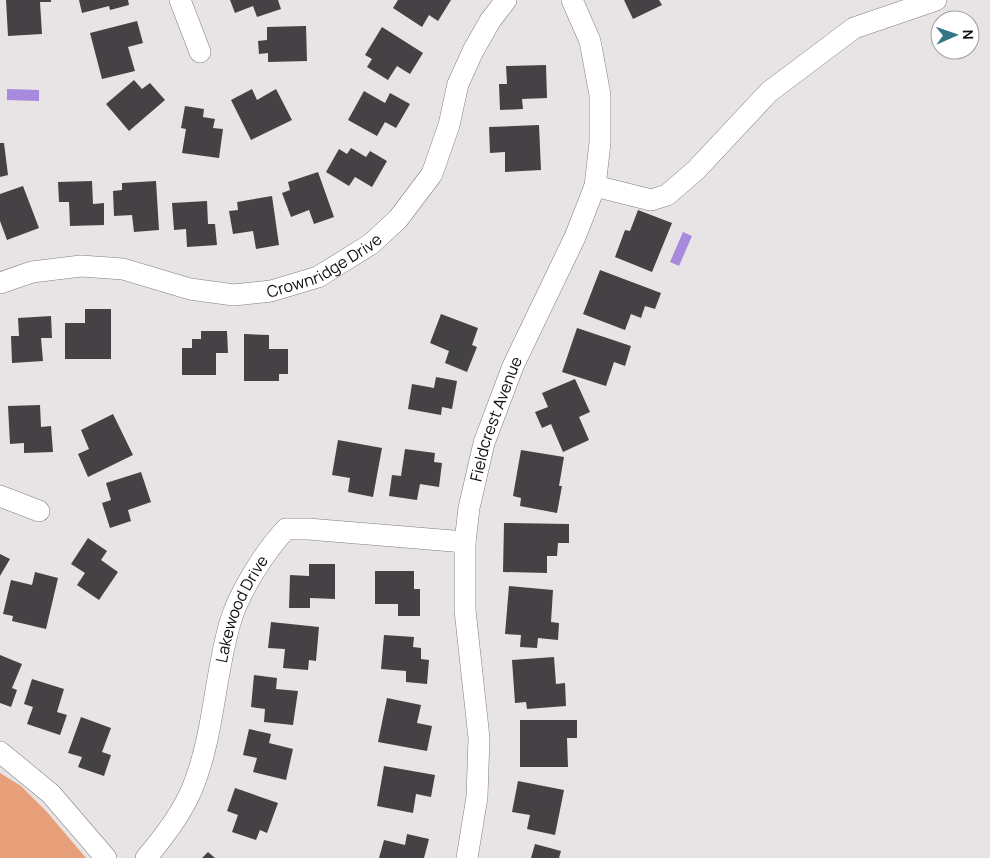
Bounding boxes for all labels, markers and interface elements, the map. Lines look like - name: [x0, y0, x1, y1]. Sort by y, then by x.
- north arrow: [930, 10, 980, 60]
- text: N: [959, 29, 978, 40]
- street label: Crownridge Drive: [264, 228, 386, 303]
- street label: Fieldcrest Avenue: [464, 352, 527, 484]
- street label: Lakewood Drive: [210, 551, 273, 664]

